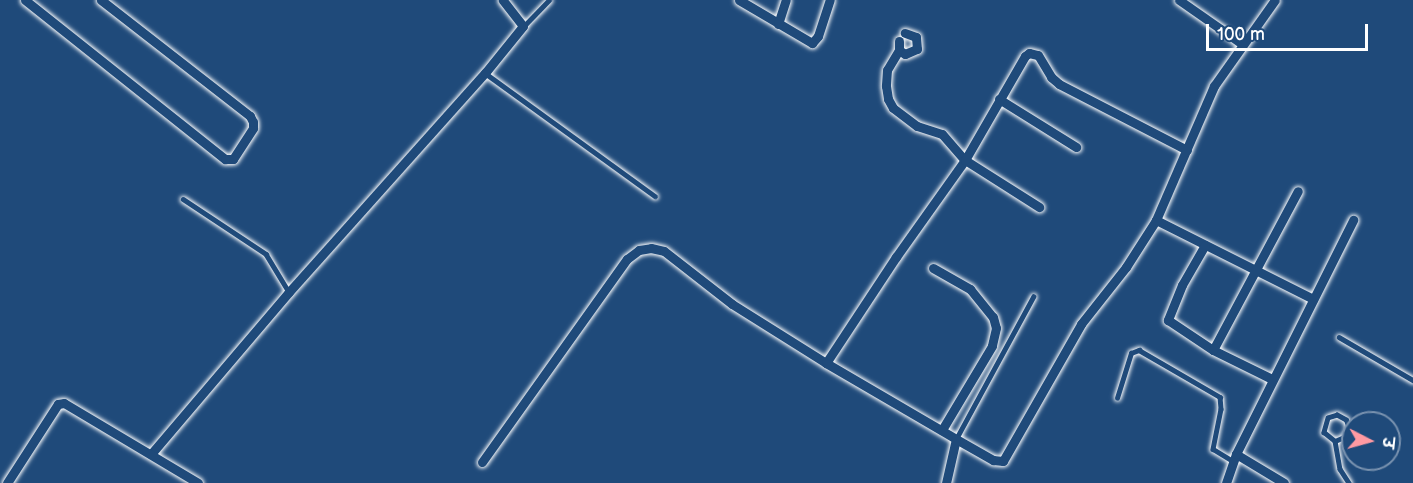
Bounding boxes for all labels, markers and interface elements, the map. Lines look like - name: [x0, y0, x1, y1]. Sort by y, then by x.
- scale bar: [1209, 12, 1371, 50]
- text: 100 m: [1217, 24, 1265, 45]
- north arrow: [1341, 411, 1401, 471]
- text: उ: [1377, 436, 1397, 449]

